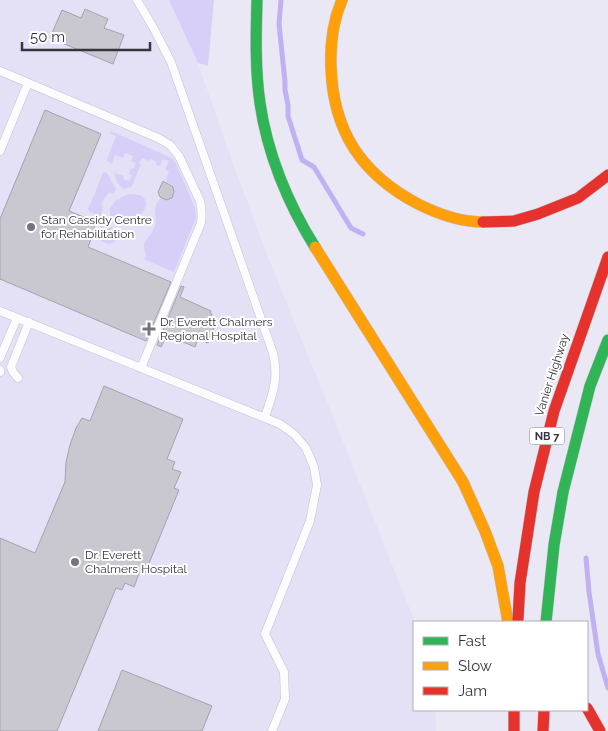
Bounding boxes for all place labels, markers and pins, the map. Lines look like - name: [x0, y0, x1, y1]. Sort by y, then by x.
- place label: Stan Cassidy Centre for Rehabilitation: [41, 213, 152, 241]
- marker: Stan Cassidy Centre for Rehabilitation: [25, 221, 37, 233]
- place label: Dr. Everett Chalmers Regional Hospital: [160, 315, 273, 343]
- marker: Dr. Everett Chalmers Regional Hospital: [142, 322, 156, 336]
- place label: Dr. Everett Chalmers Hospital: [85, 548, 187, 576]
- marker: Dr. Everett Chalmers Hospital: [69, 556, 81, 568]

